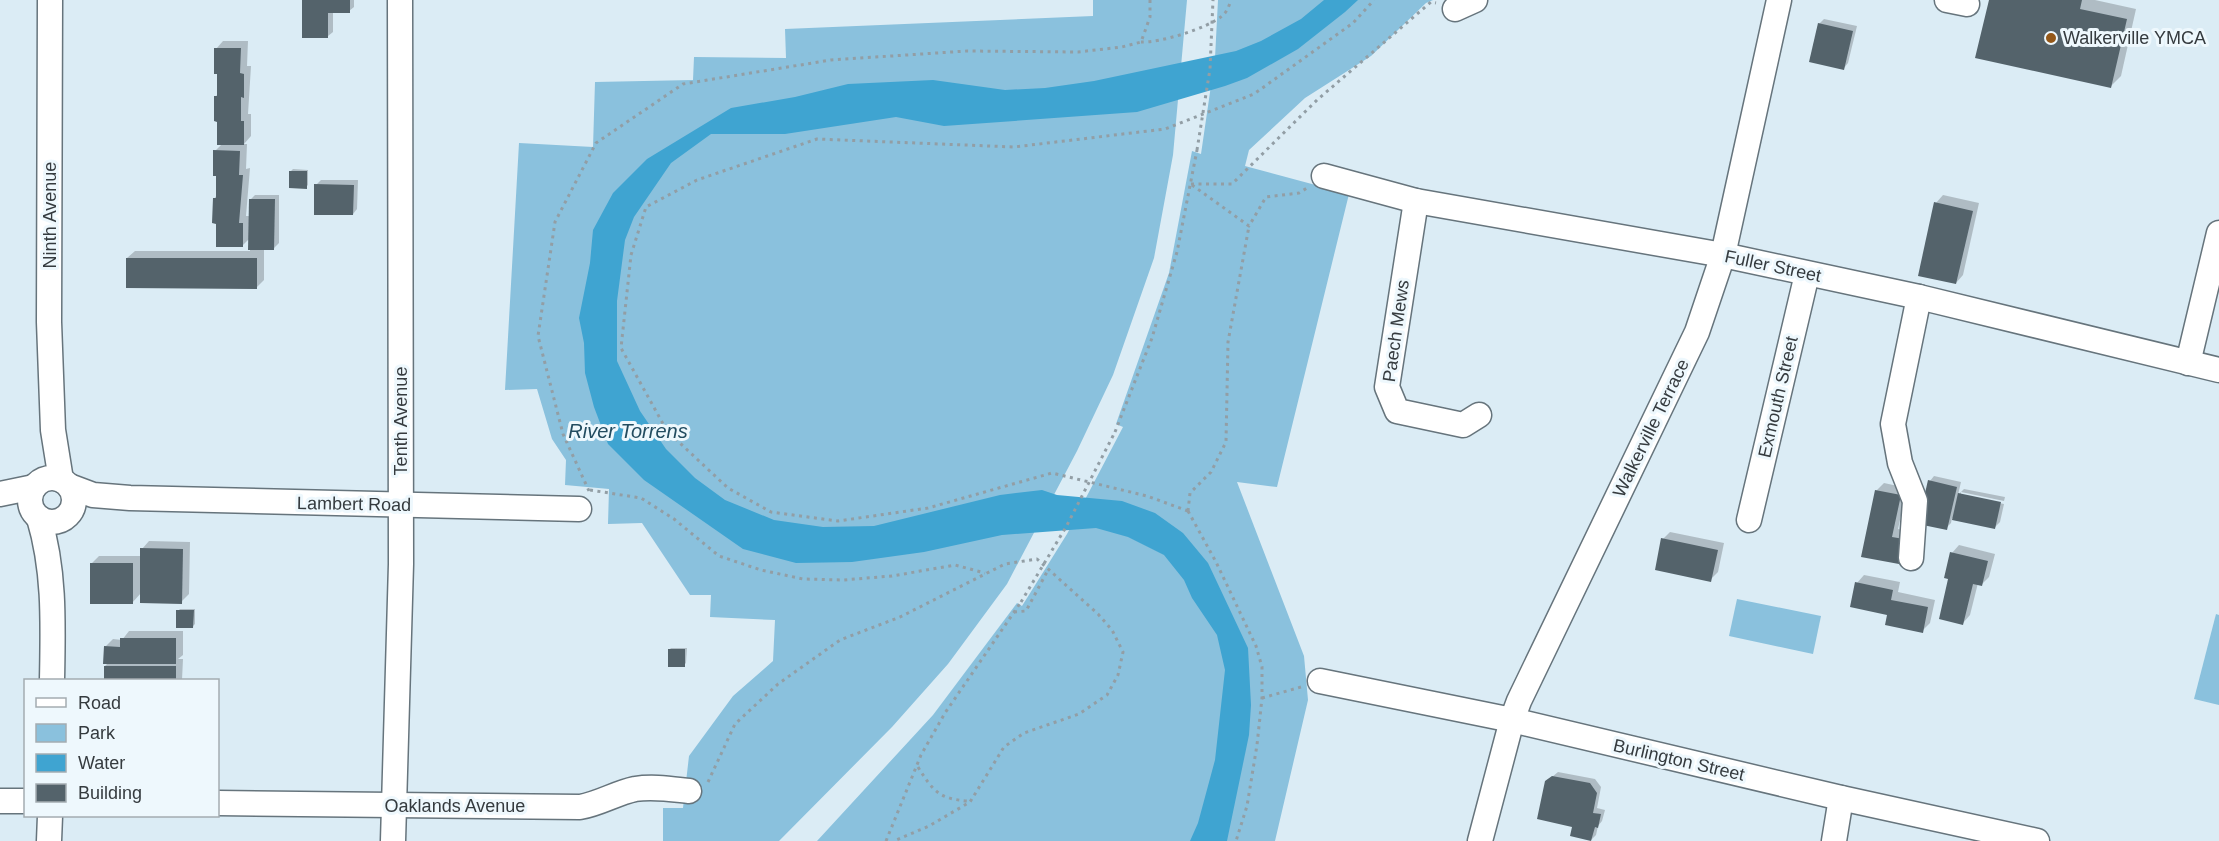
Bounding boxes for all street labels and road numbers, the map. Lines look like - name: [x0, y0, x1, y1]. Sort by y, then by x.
- street label: Ninth Avenue: [40, 162, 60, 268]
- street label: Fuller Street: [1723, 246, 1823, 286]
- street label: Paech Mews: [1379, 279, 1413, 383]
- street label: Exmouth Street: [1754, 334, 1802, 460]
- street label: Walkerville Terrace: [1609, 356, 1693, 500]
- street label: Tenth Avenue: [391, 367, 411, 475]
- street label: Lambert Road: [297, 493, 411, 515]
- street label: Burlington Street: [1611, 735, 1747, 785]
- street label: Oaklands Avenue: [385, 796, 525, 816]

